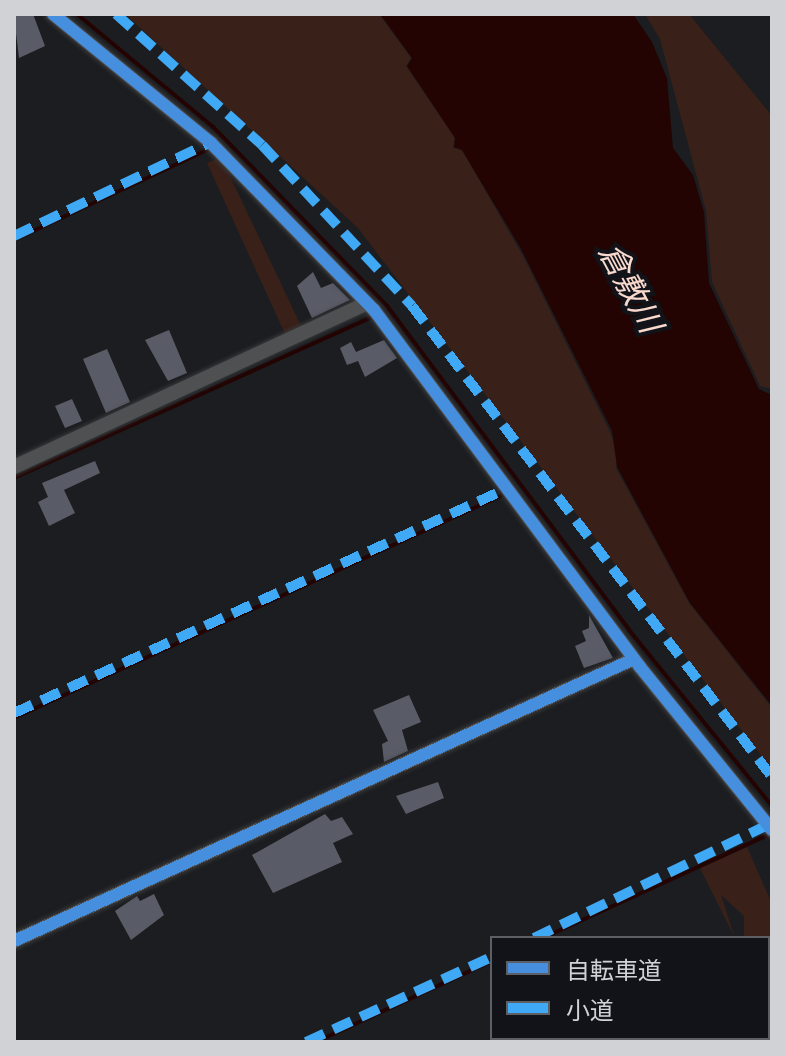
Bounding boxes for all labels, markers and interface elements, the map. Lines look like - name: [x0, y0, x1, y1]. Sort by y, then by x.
- water label: 倉敷川: [593, 236, 671, 338]
- legend: [490, 936, 770, 1040]
- text: 自転車道: [566, 955, 662, 984]
- text: 小道: [566, 995, 614, 1024]

